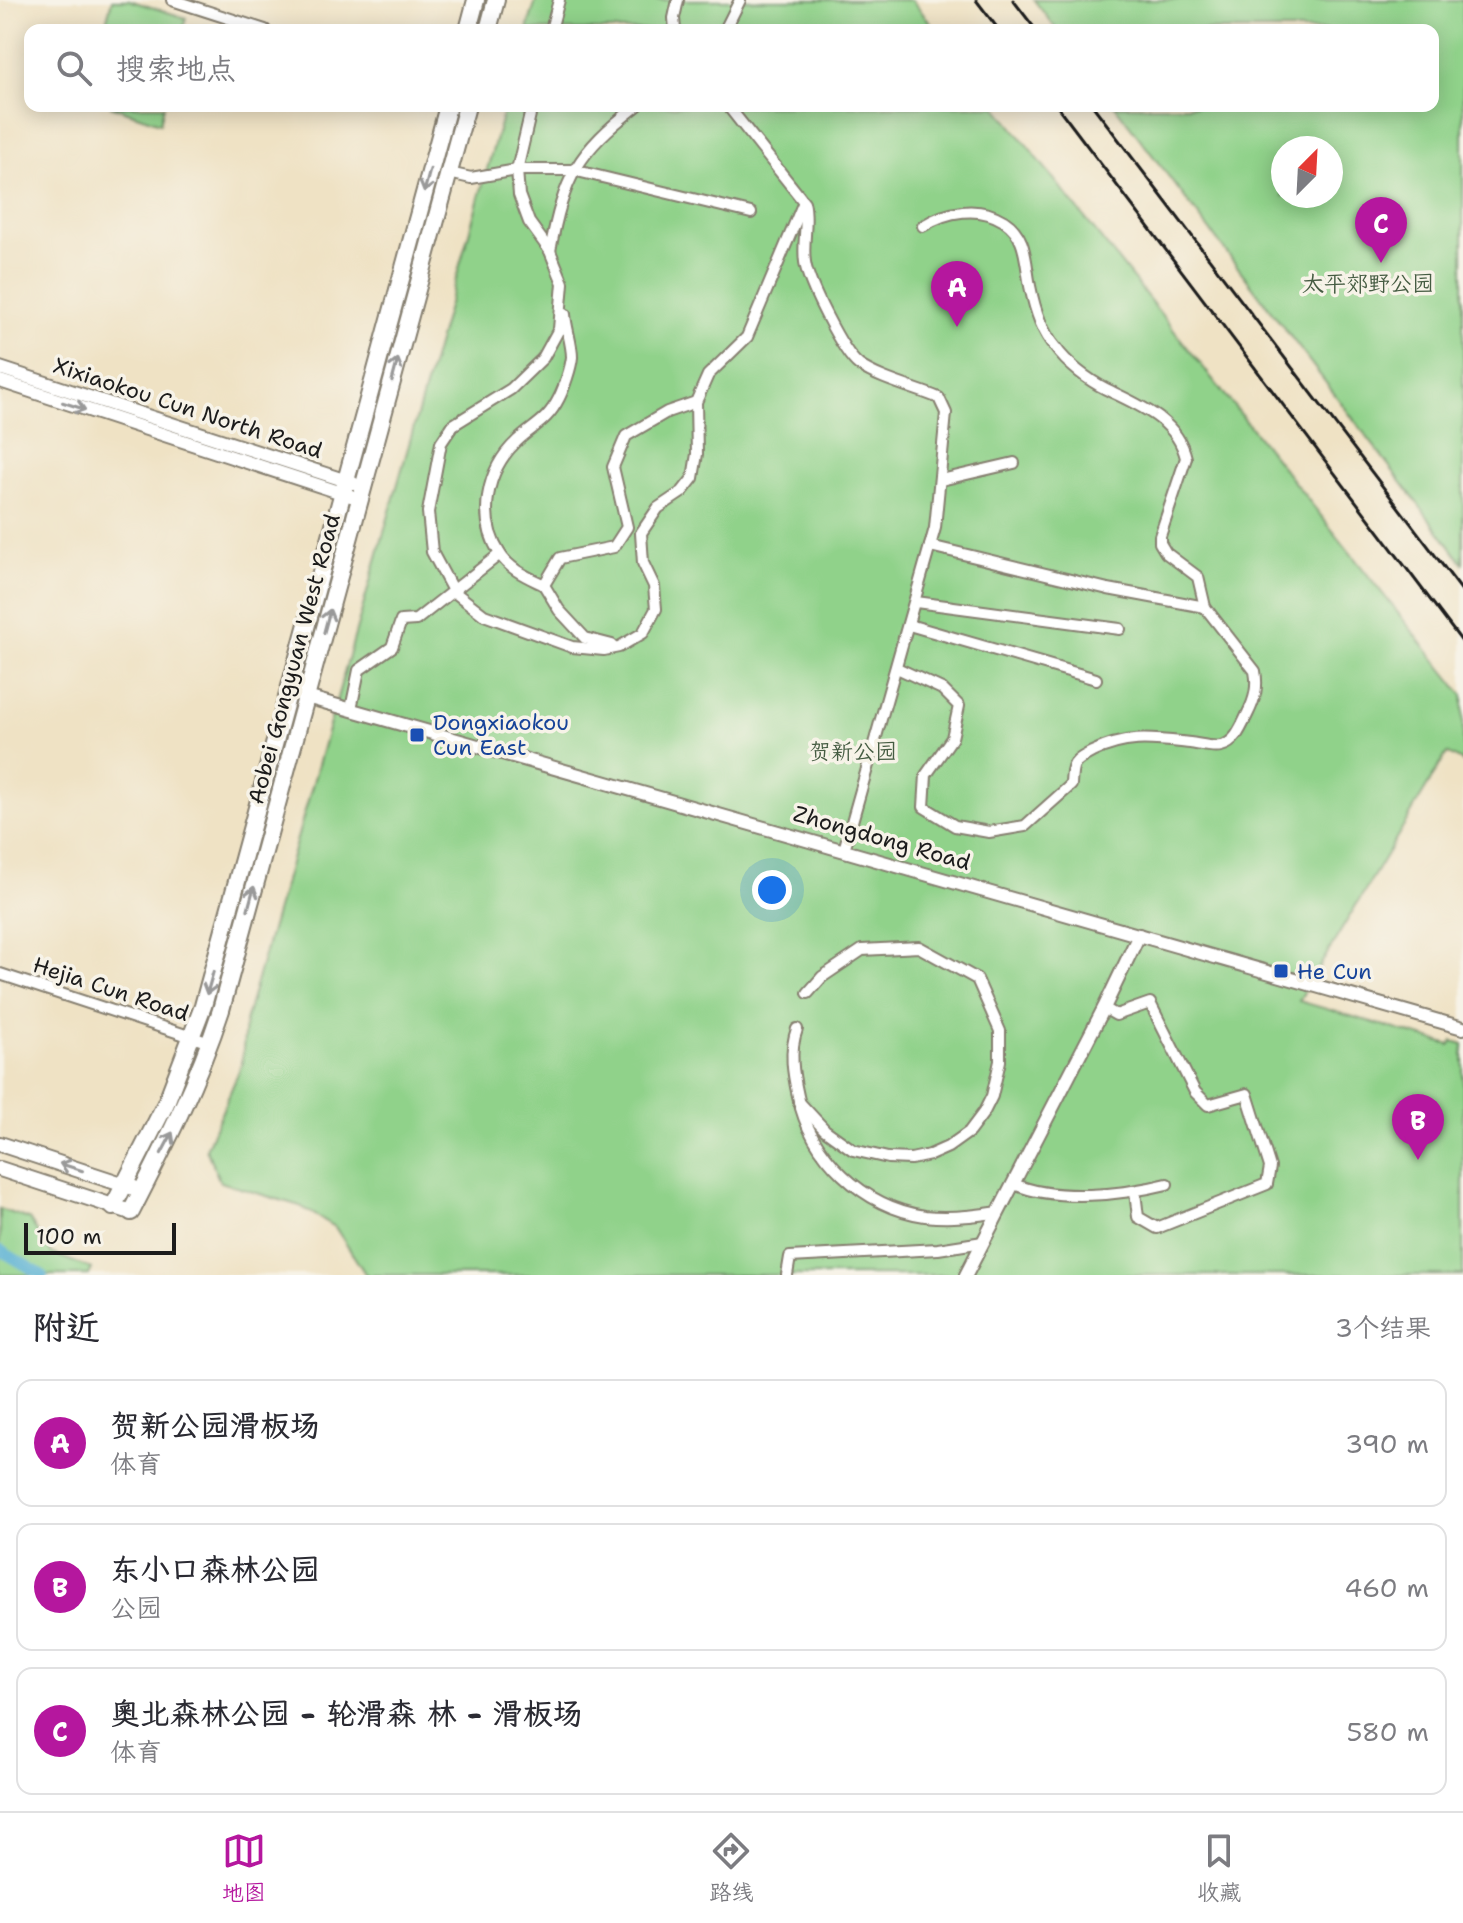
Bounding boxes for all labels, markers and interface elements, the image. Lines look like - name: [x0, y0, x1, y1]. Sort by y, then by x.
- search box: [24, 24, 1439, 112]
- icon: search: [52, 46, 96, 90]
- text: 搜索地点: [116, 48, 236, 89]
- north arrow: [1271, 136, 1343, 208]
- one-way arrow: [419, 168, 434, 194]
- pin: C: [1355, 197, 1407, 263]
- pin: A: [931, 261, 983, 327]
- park label: 太平郊野公园: [1302, 269, 1434, 298]
- street label: Xixiaokou Cun North Road: [50, 351, 326, 465]
- one-way arrow: [389, 358, 404, 384]
- one-way arrow: [61, 399, 86, 414]
- street label: Aobei Gongyuan West Road: [241, 511, 347, 807]
- one-way arrow: [320, 609, 335, 635]
- place label: Dongxiaokou Cun East: [433, 708, 569, 762]
- marker: Dongxiaokou Cun East: [408, 726, 426, 744]
- park label: 贺新公园: [809, 737, 897, 766]
- street label: Zhongdong Road: [790, 799, 974, 877]
- your location: [752, 870, 792, 910]
- one-way arrow: [245, 886, 260, 912]
- street label: Hejia Cun Road: [29, 950, 193, 1028]
- place label: He Cun: [1297, 957, 1372, 986]
- marker: He Cun: [1272, 962, 1290, 980]
- one-way arrow: [202, 970, 216, 995]
- pin: B: [1392, 1094, 1444, 1160]
- one-way arrow: [159, 1132, 175, 1156]
- one-way arrow: [59, 1159, 84, 1174]
- scale bar: [24, 1219, 176, 1255]
- text: 100 m: [36, 1222, 102, 1251]
- text: 附近: [32, 1304, 100, 1350]
- text: 3个结果: [1335, 1310, 1431, 1345]
- text: 贺新公园滑板场: [110, 1405, 320, 1446]
- text: A: [50, 1426, 70, 1461]
- text: 390 m: [1345, 1426, 1429, 1461]
- text: 体育: [110, 1446, 162, 1481]
- text: 东小口森林公园: [110, 1549, 320, 1590]
- text: B: [52, 1570, 68, 1605]
- text: 460 m: [1344, 1570, 1429, 1605]
- text: 公园: [110, 1590, 162, 1625]
- text: 奥北森林公园 - 轮滑森 林 - 滑板场: [110, 1693, 583, 1734]
- text: C: [52, 1714, 68, 1749]
- text: 580 m: [1347, 1714, 1429, 1749]
- text: 体育: [110, 1734, 162, 1769]
- tab: 地图: [222, 1829, 266, 1907]
- tab: 路线: [709, 1829, 753, 1907]
- tab: 收藏: [1197, 1829, 1241, 1907]

